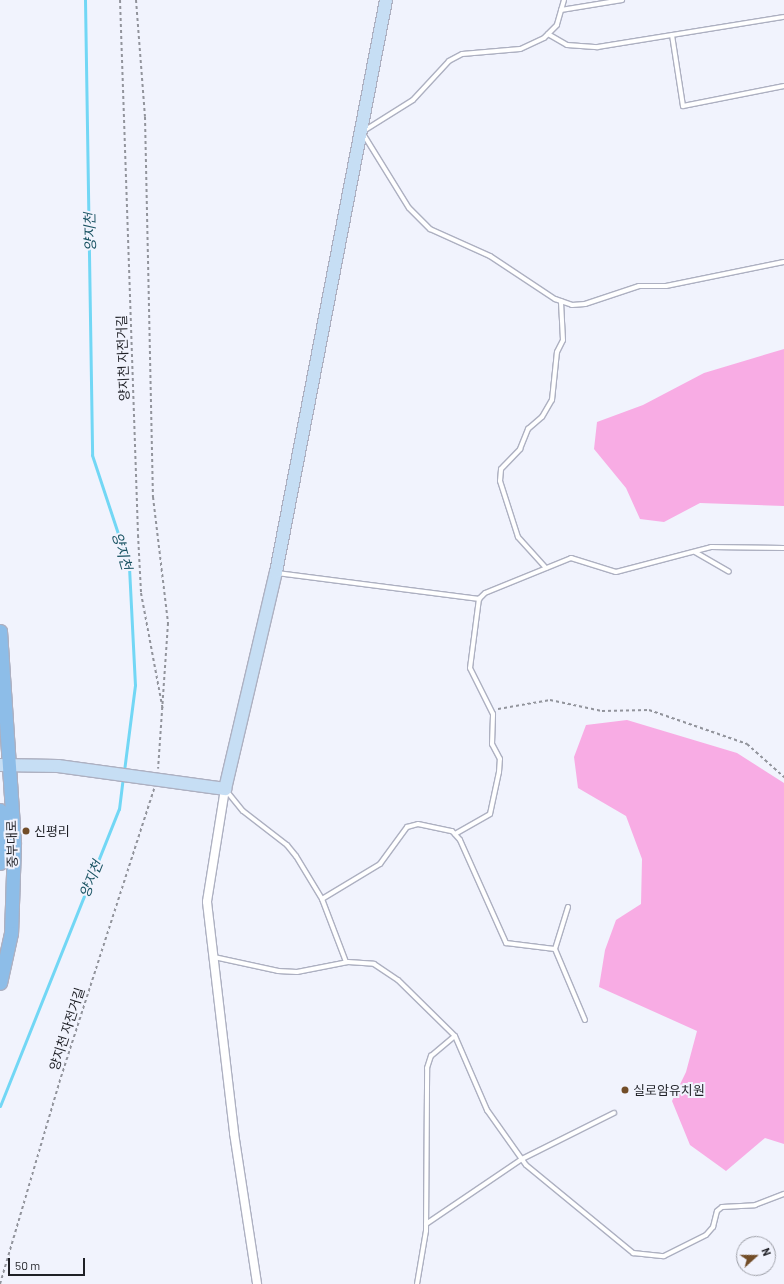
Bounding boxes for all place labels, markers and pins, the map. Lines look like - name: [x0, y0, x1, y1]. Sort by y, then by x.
- place label: 신평리: [34, 823, 70, 839]
- marker: 신평리: [21, 826, 31, 836]
- place label: 실로암유치원: [633, 1082, 705, 1098]
- marker: 실로암유치원: [620, 1085, 630, 1095]

